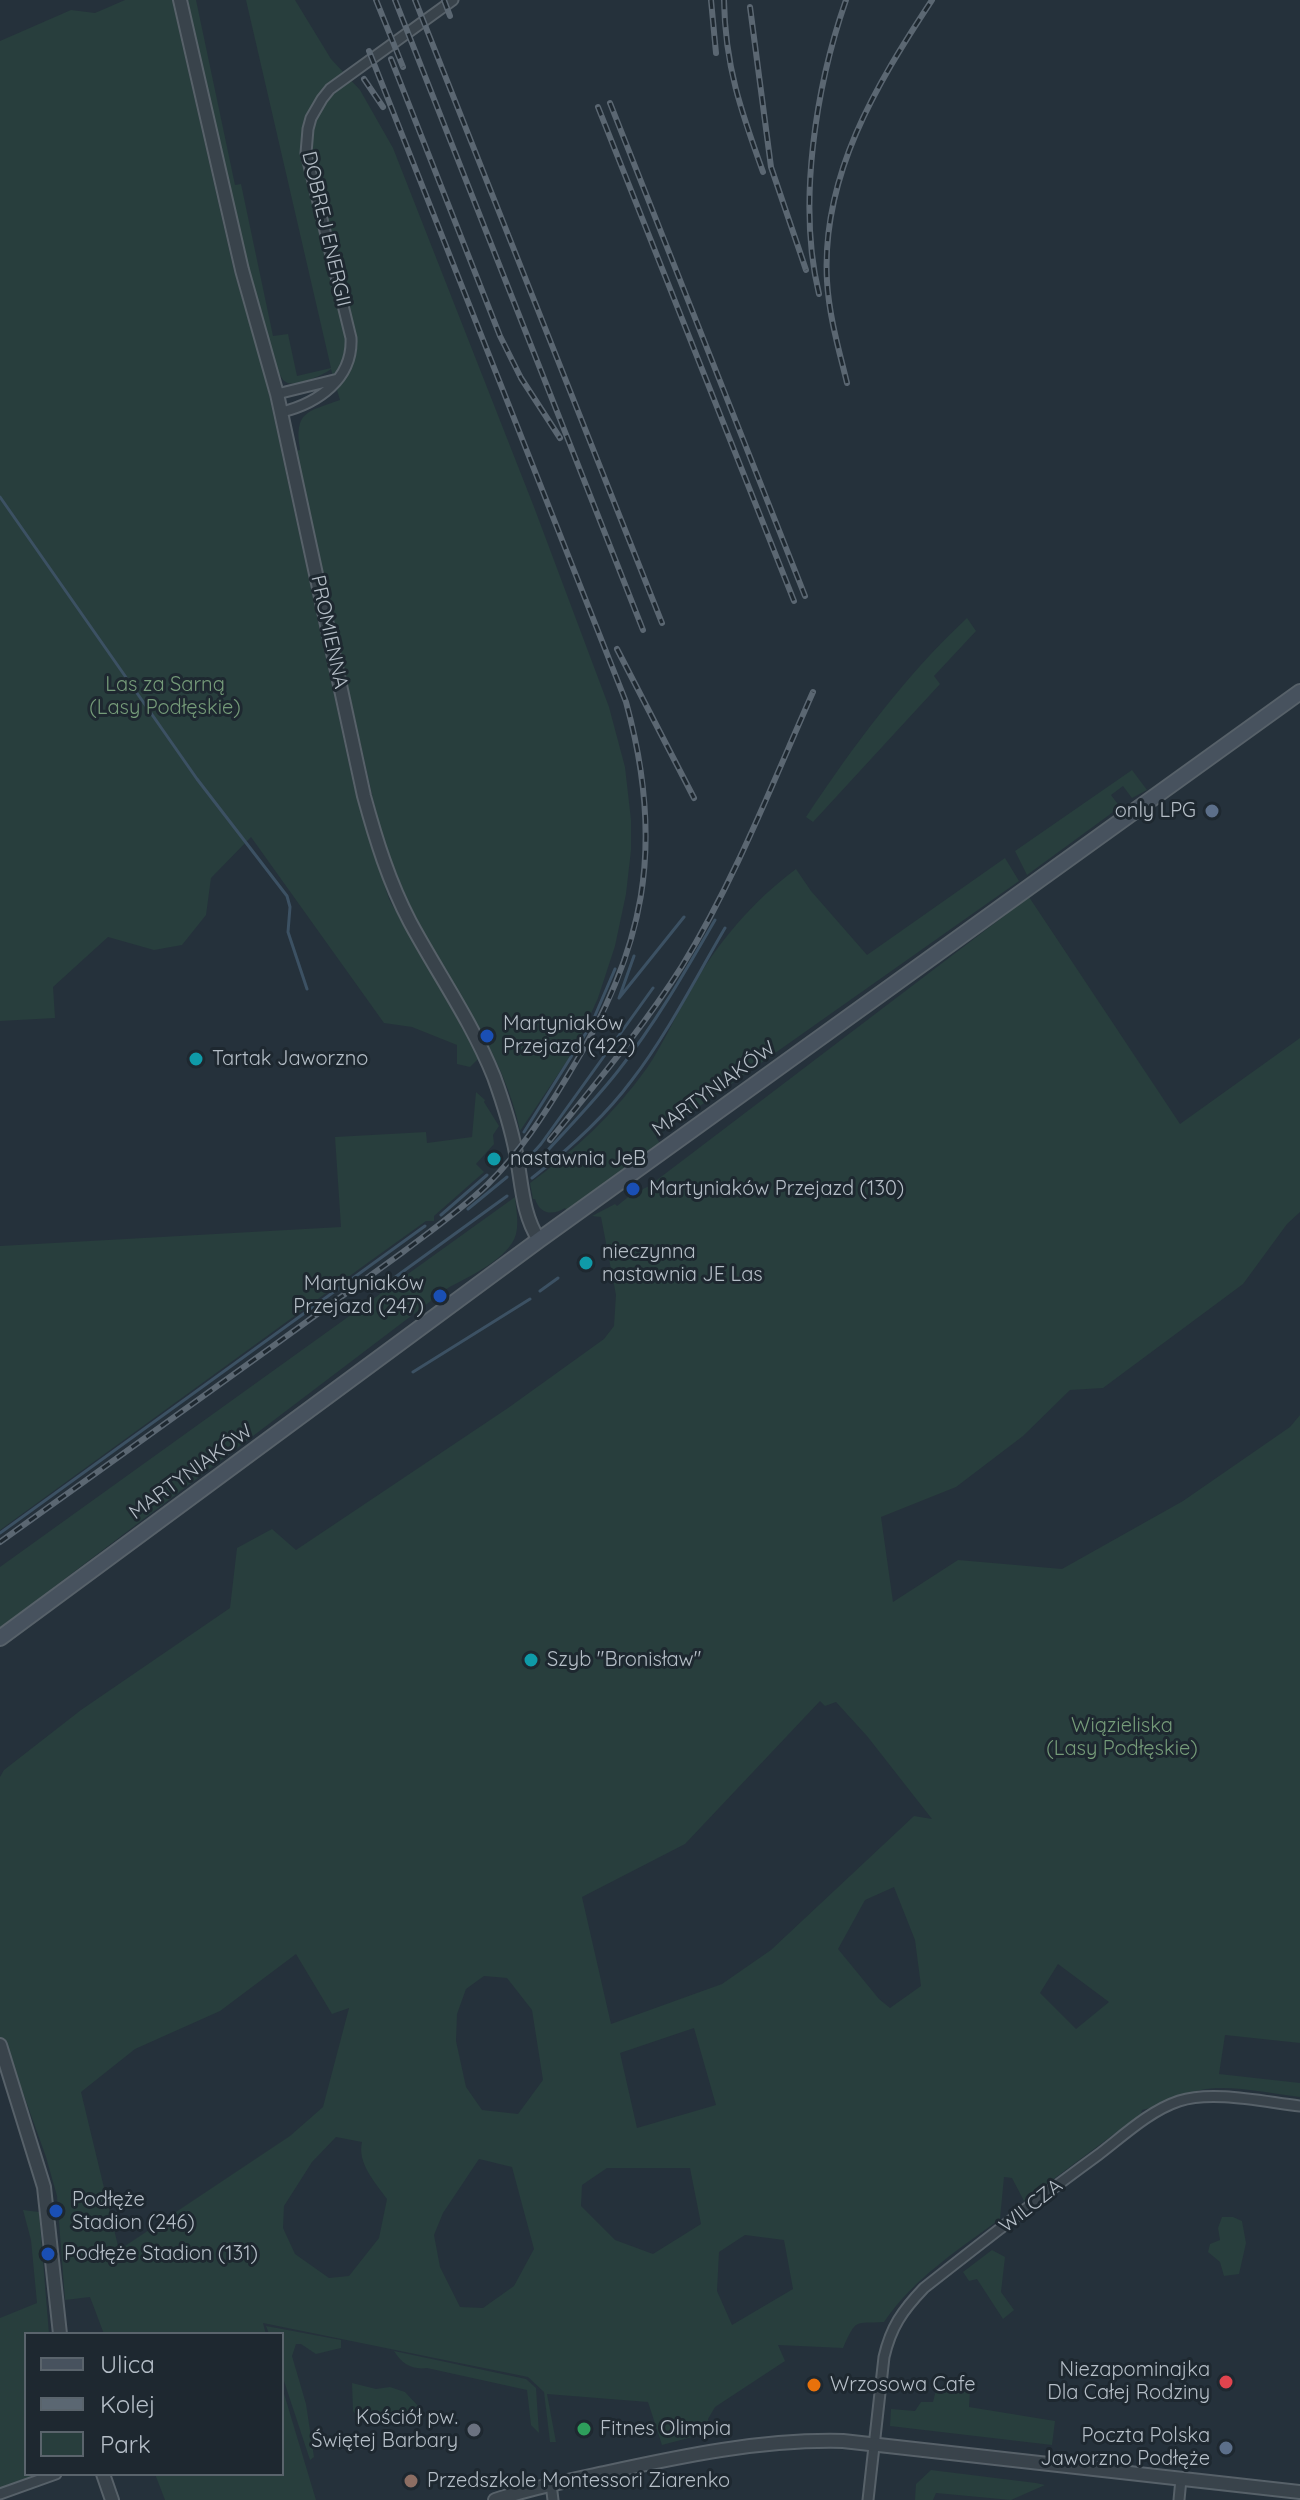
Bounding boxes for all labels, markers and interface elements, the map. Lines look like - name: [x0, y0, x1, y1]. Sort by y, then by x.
- street label: DOBREJ ENERGII: [296, 149, 356, 309]
- street label: PROMIENNA: [305, 573, 353, 691]
- park label: Las za Sarną (Lasy Podłęskie): [89, 673, 241, 720]
- place label: only LPG: [1115, 799, 1196, 823]
- marker: only LPG: [1203, 802, 1221, 820]
- place label: Martyniaków Przejazd (422): [503, 1012, 635, 1059]
- marker: Martyniaków Przejazd (422): [478, 1027, 496, 1045]
- street label: MARTYNIAKÓW: [648, 1036, 780, 1142]
- place label: Tartak Jaworzno: [212, 1047, 368, 1071]
- marker: Tartak Jaworzno: [187, 1050, 205, 1068]
- place label: nastawnia JeB: [510, 1147, 646, 1171]
- marker: nastawnia JeB: [485, 1150, 503, 1168]
- place label: Martyniaków Przejazd (130): [649, 1177, 904, 1201]
- marker: Martyniaków Przejazd (130): [624, 1180, 642, 1198]
- place label: nieczynna nastawnia JE Las: [602, 1240, 763, 1287]
- marker: nieczynna nastawnia JE Las: [577, 1254, 595, 1272]
- place label: Martyniaków Przejazd (247): [293, 1272, 424, 1319]
- marker: Martyniaków Przejazd (247): [431, 1287, 449, 1305]
- street label: MARTYNIAKÓW: [125, 1419, 257, 1525]
- place label: Szyb "Bronisław": [547, 1648, 701, 1672]
- marker: Szyb "Bronisław": [522, 1651, 540, 1669]
- park label: Wiązieliska (Lasy Podłęskie): [1046, 1714, 1198, 1761]
- street label: WILCZA: [995, 2174, 1067, 2238]
- place label: Podłęże Stadion (246): [72, 2188, 195, 2235]
- marker: Podłęże Stadion (246): [47, 2202, 65, 2220]
- place label: Podłęże Stadion (131): [64, 2242, 258, 2266]
- marker: Podłęże Stadion (131): [39, 2245, 57, 2263]
- legend: [24, 2332, 284, 2476]
- text: Ulica: [100, 2349, 155, 2379]
- place label: Niezapominajka Dla Całej Rodziny: [1047, 2358, 1210, 2405]
- place label: Wrzosowa Cafe: [830, 2373, 976, 2397]
- marker: Niezapominajka Dla Całej Rodziny: [1217, 2373, 1235, 2391]
- marker: Wrzosowa Cafe: [805, 2376, 823, 2394]
- text: Kolej: [100, 2389, 156, 2419]
- place label: Kościół pw. Świętej Barbary: [311, 2406, 458, 2453]
- place label: Fitnes Olimpia: [600, 2417, 731, 2441]
- marker: Fitnes Olimpia: [575, 2420, 593, 2438]
- marker: Kościół pw. Świętej Barbary: [465, 2421, 483, 2439]
- place label: Poczta Polska Jaworzno Podłęże: [1040, 2424, 1210, 2471]
- text: Park: [100, 2429, 151, 2459]
- marker: Poczta Polska Jaworzno Podłęże: [1217, 2439, 1235, 2457]
- place label: Przedszkole Montessori Ziarenko: [427, 2469, 730, 2493]
- marker: Przedszkole Montessori Ziarenko: [402, 2472, 420, 2490]

